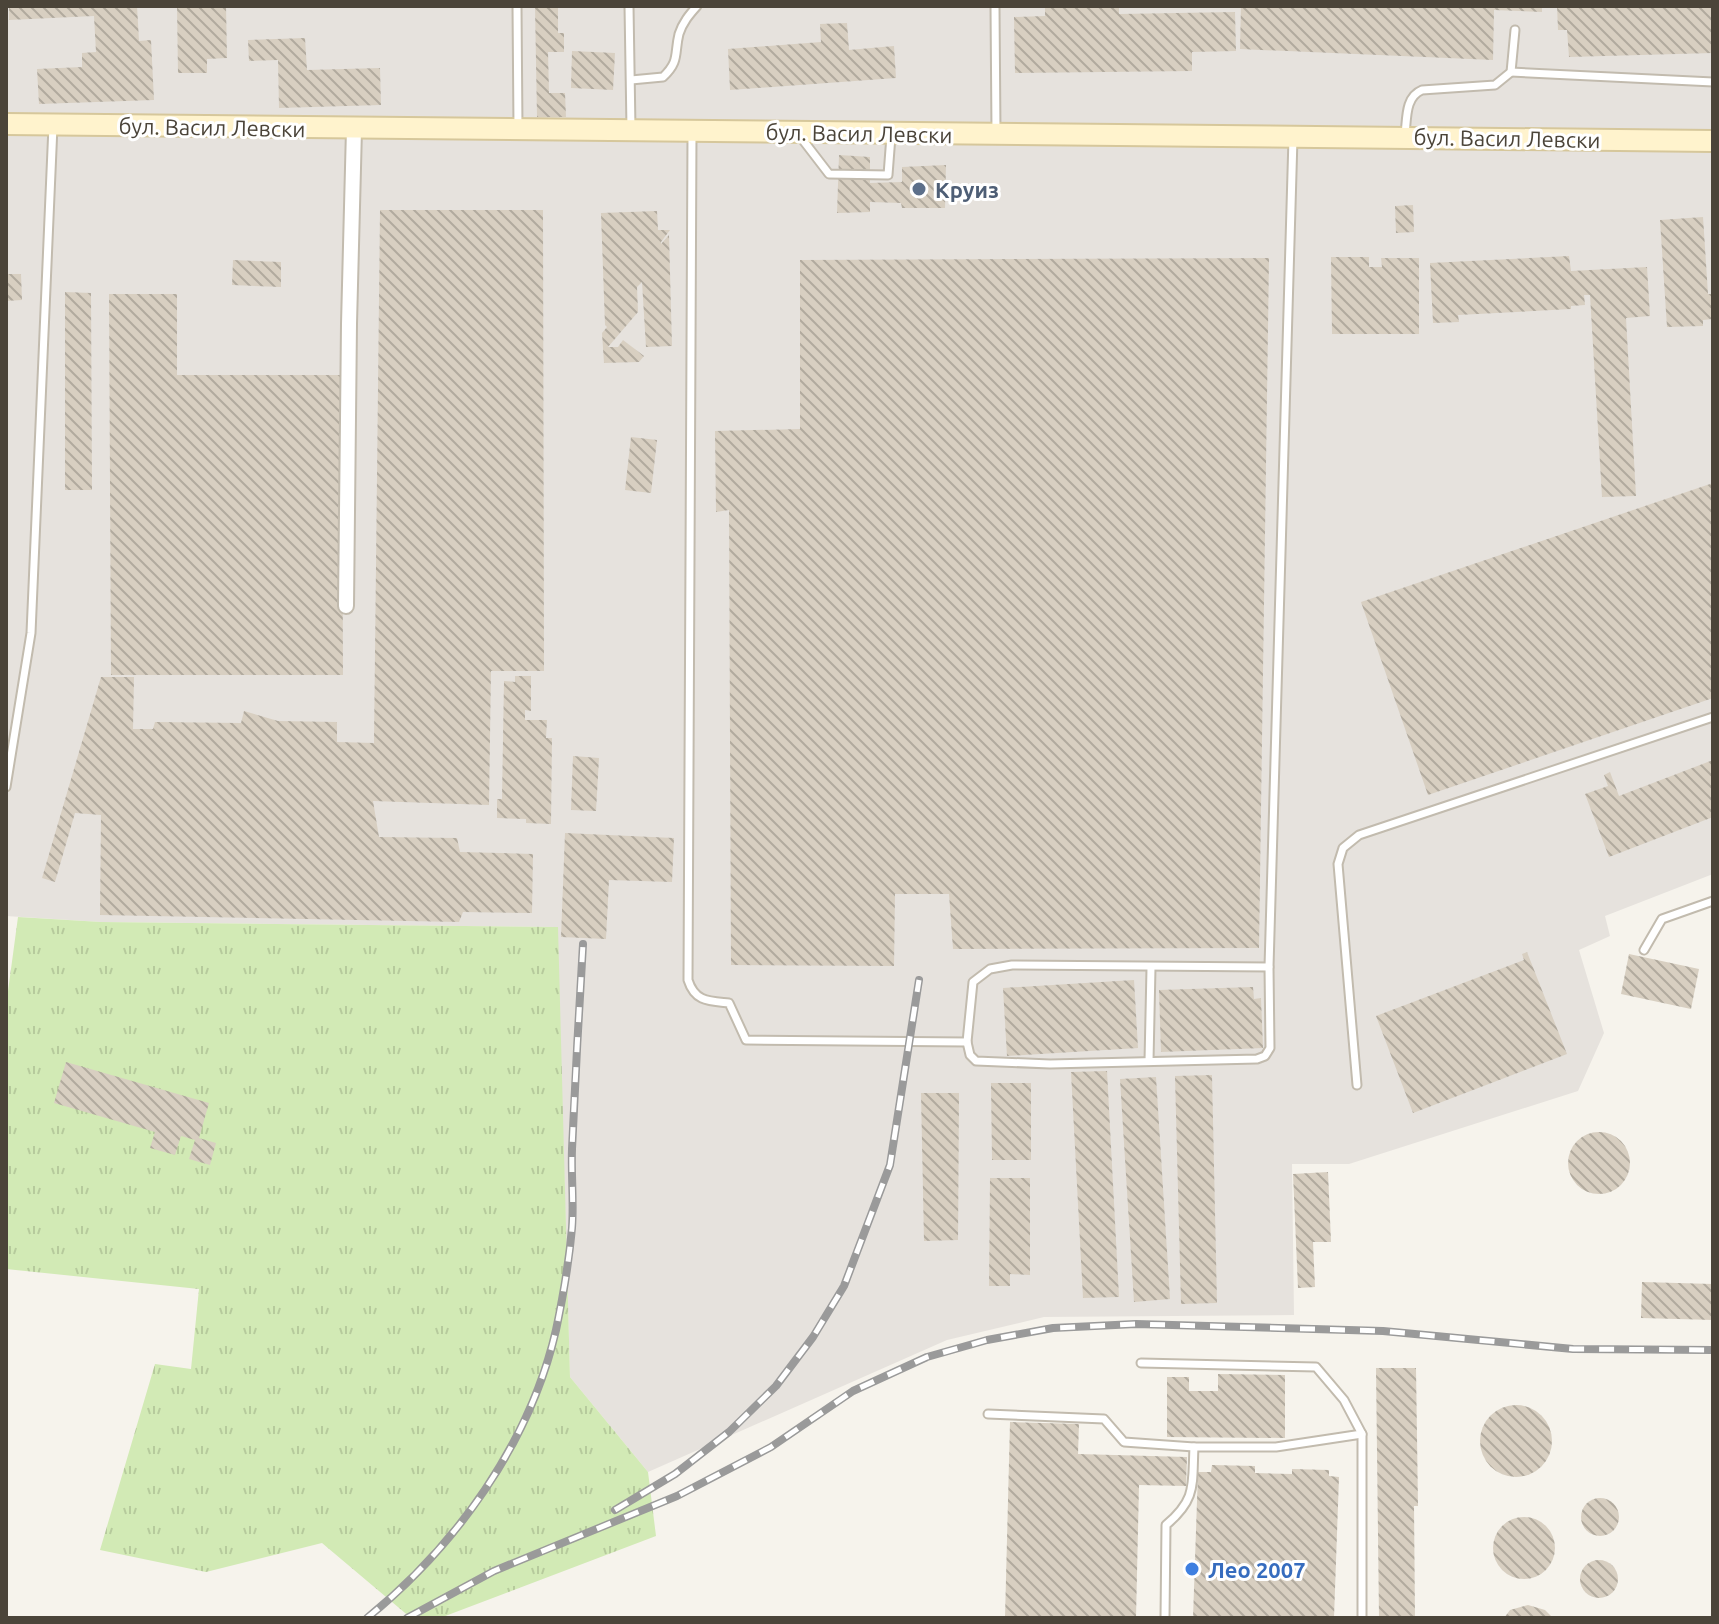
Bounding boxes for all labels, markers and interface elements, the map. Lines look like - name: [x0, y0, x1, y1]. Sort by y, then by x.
- street label: бул. Васил Левски: [118, 113, 306, 141]
- street label: бул. Васил Левски: [765, 119, 953, 147]
- street label: бул. Васил Левски: [1413, 124, 1601, 152]
- place label: Круиз: [935, 177, 999, 202]
- marker: Круиз: [910, 180, 928, 198]
- place label: Лео 2007: [1208, 1557, 1306, 1582]
- marker: Лео 2007: [1183, 1560, 1201, 1578]

